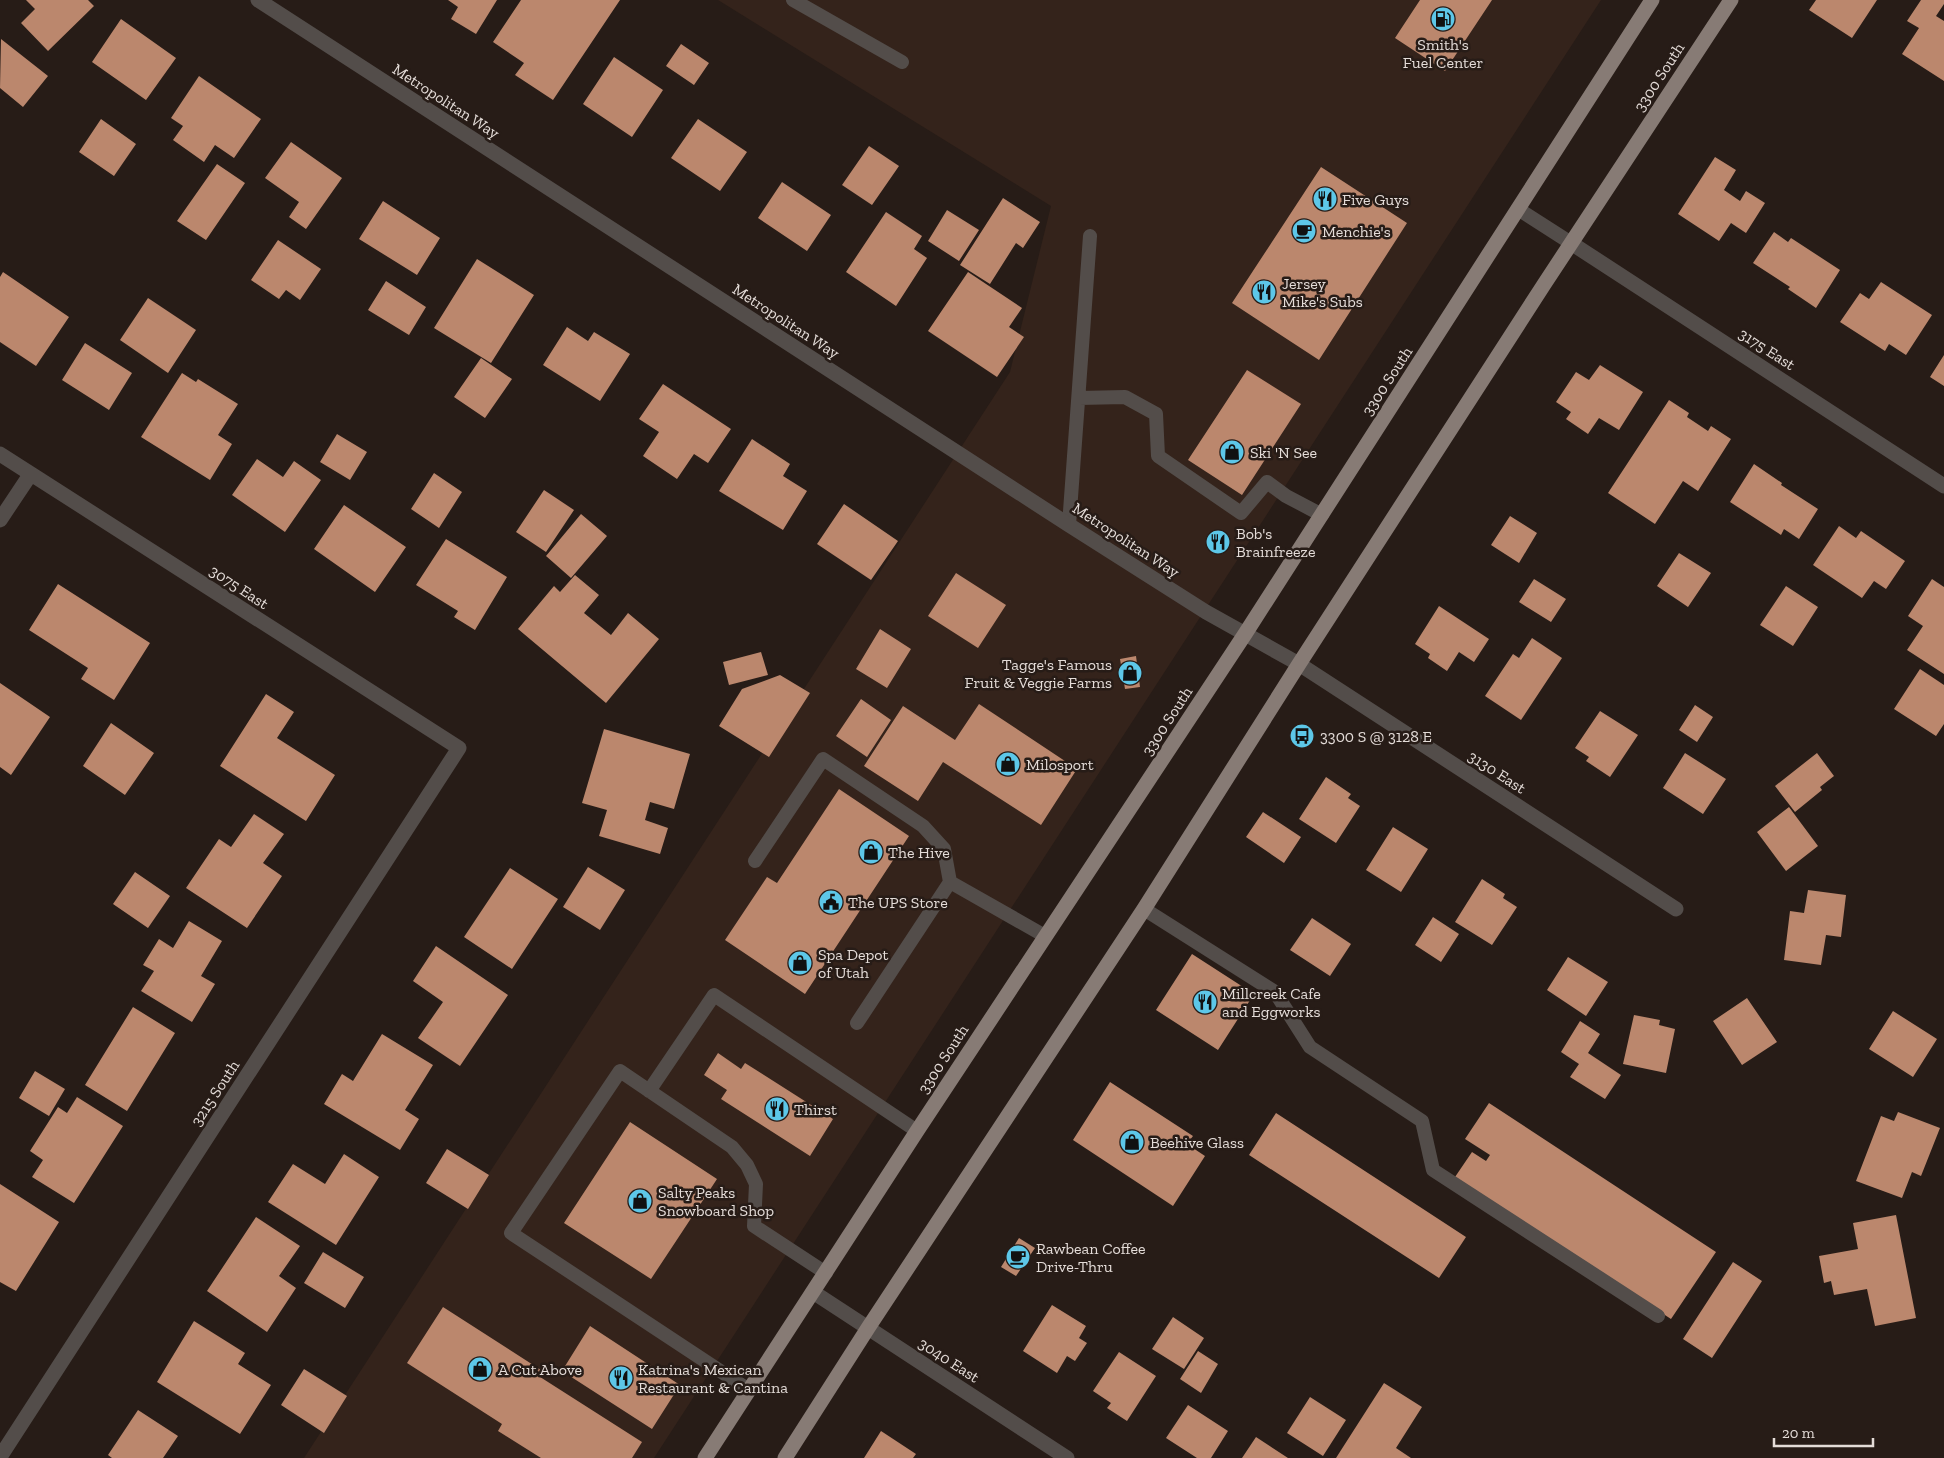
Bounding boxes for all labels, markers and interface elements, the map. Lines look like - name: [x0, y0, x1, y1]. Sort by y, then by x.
- fuel station icon: Smith's Fuel Center: [1430, 6, 1456, 32]
- place label: Smith's Fuel Center: [1403, 35, 1484, 72]
- street label: 3300 South: [1630, 39, 1688, 115]
- street label: Metropolitan Way: [389, 59, 504, 143]
- restaurant icon: Five Guys: [1312, 186, 1338, 212]
- place label: Five Guys: [1342, 190, 1409, 209]
- cafe icon: Menchie's: [1291, 218, 1317, 244]
- place label: Menchie's: [1322, 222, 1391, 241]
- place label: Jersey Mike's Subs: [1282, 274, 1363, 311]
- street label: Metropolitan Way: [729, 279, 844, 363]
- restaurant icon: Jersey Mike's Subs: [1251, 279, 1277, 305]
- street label: 3175 East: [1735, 324, 1799, 374]
- street label: 3300 South: [1358, 343, 1416, 419]
- shop icon: Ski 'N See: [1219, 439, 1245, 465]
- place label: Ski 'N See: [1250, 443, 1317, 462]
- street label: Metropolitan Way: [1069, 498, 1184, 582]
- place label: Bob's Brainfreeze: [1236, 524, 1316, 561]
- restaurant icon: Bob's Brainfreeze: [1205, 529, 1231, 555]
- street label: 3075 East: [206, 561, 272, 613]
- place label: Tagge's Famous Fruit & Veggie Farms: [965, 655, 1112, 692]
- shop icon: Tagge's Famous Fruit & Veggie Farms: [1117, 660, 1143, 686]
- street label: 3300 South: [1138, 683, 1196, 759]
- bus stop icon: 3300 S @ 3128 E: [1289, 723, 1315, 749]
- place label: 3300 S @ 3128 E: [1320, 727, 1432, 746]
- street label: 3130 East: [1465, 746, 1529, 798]
- shop icon: Milosport: [995, 751, 1021, 777]
- place label: Milosport: [1026, 755, 1094, 774]
- shop icon: The Hive: [858, 839, 884, 865]
- place label: The Hive: [888, 843, 950, 862]
- public building icon: The UPS Store: [818, 889, 844, 915]
- place label: The UPS Store: [848, 893, 948, 912]
- place label: Spa Depot of Utah: [818, 945, 888, 982]
- shop icon: Spa Depot of Utah: [787, 950, 813, 976]
- place label: Millcreek Cafe and Eggworks: [1222, 984, 1321, 1021]
- restaurant icon: Millcreek Cafe and Eggworks: [1192, 989, 1218, 1015]
- street label: 3300 South: [914, 1021, 972, 1097]
- street label: 3215 South: [187, 1056, 243, 1129]
- restaurant icon: Thirst: [764, 1096, 790, 1122]
- place label: Thirst: [794, 1100, 837, 1119]
- shop icon: Beehive Glass: [1119, 1129, 1145, 1155]
- place label: Beehive Glass: [1150, 1133, 1244, 1152]
- place label: Salty Peaks Snowboard Shop: [658, 1183, 774, 1220]
- shop icon: Salty Peaks Snowboard Shop: [627, 1188, 653, 1214]
- place label: Rawbean Coffee Drive-Thru: [1036, 1239, 1145, 1276]
- cafe icon: Rawbean Coffee Drive-Thru: [1005, 1244, 1031, 1270]
- street label: 3040 East: [915, 1333, 983, 1387]
- shop icon: A Cut Above: [467, 1356, 493, 1382]
- place label: A Cut Above: [498, 1360, 582, 1379]
- place label: Katrina's Mexican Restaurant & Cantina: [638, 1360, 788, 1397]
- restaurant icon: Katrina's Mexican Restaurant & Cantina: [608, 1365, 634, 1391]
- scale bar: [1774, 1416, 1873, 1448]
- text: 20 m: [1782, 1424, 1815, 1442]

